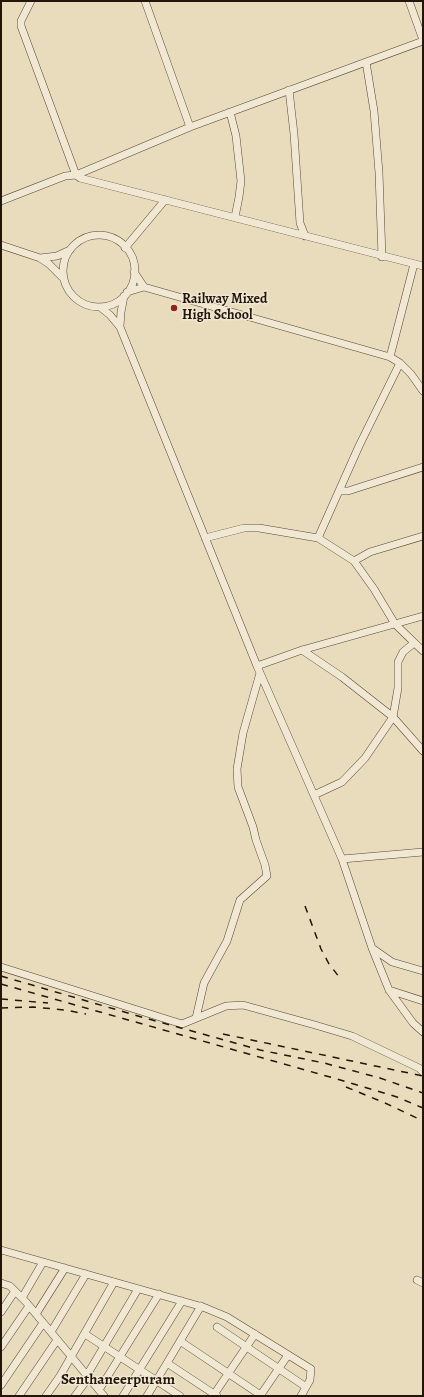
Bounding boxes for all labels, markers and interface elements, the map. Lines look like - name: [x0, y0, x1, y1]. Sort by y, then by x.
- place label: Railway Mixed High School: [182, 292, 267, 324]
- marker: Railway Mixed High School: [169, 303, 179, 313]
- district label: Senthaneerpuram: [61, 1371, 175, 1389]

